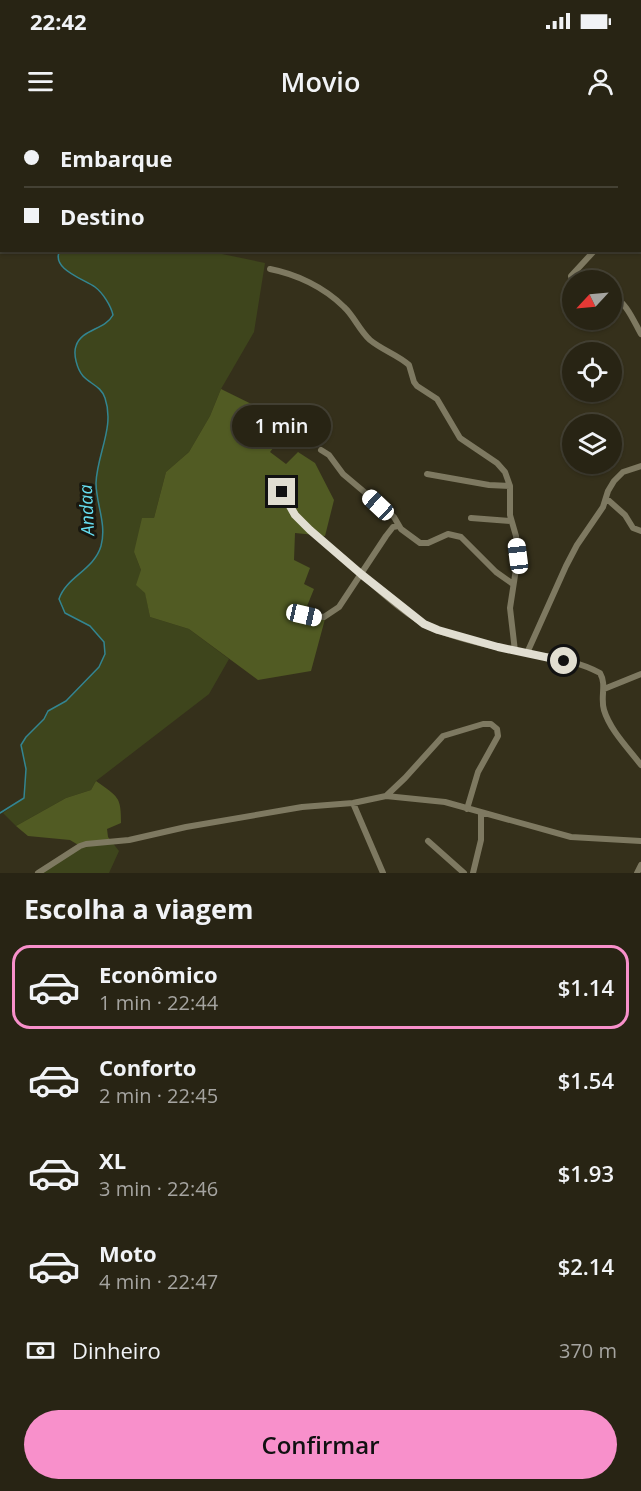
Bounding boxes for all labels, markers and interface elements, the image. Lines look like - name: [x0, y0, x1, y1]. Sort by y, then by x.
- text: 22:42: [30, 6, 87, 36]
- text: Movio: [281, 63, 360, 100]
- icon: menu: [24, 65, 57, 98]
- icon: person: [584, 65, 617, 98]
- text: Embarque: [60, 143, 173, 173]
- text: Destino: [60, 201, 145, 231]
- north arrow: [562, 270, 622, 330]
- map controls: [562, 270, 622, 474]
- button: locate: [562, 342, 622, 402]
- callout: 1 min: [232, 405, 332, 447]
- text: 1 min: [255, 412, 309, 439]
- button: layers: [562, 414, 622, 474]
- route end: [268, 478, 295, 505]
- water label: Andaa: [73, 484, 99, 538]
- car: [359, 486, 397, 524]
- car: [507, 537, 529, 575]
- car: [284, 602, 324, 628]
- route start: [550, 647, 577, 674]
- text: Escolha a viagem: [24, 890, 253, 927]
- text: Econômico: [99, 959, 218, 989]
- icon: car: [27, 960, 81, 1014]
- text: $1.14: [558, 972, 614, 1002]
- text: 1 min · 22:44: [99, 989, 218, 1016]
- text: Conforto: [99, 1052, 196, 1082]
- icon: car: [27, 1053, 81, 1107]
- text: $1.54: [558, 1065, 614, 1095]
- text: 2 min · 22:45: [99, 1082, 218, 1109]
- text: XL: [99, 1145, 126, 1175]
- icon: car: [27, 1146, 81, 1200]
- text: $1.93: [558, 1158, 614, 1188]
- text: 3 min · 22:46: [99, 1175, 218, 1202]
- text: Moto: [99, 1238, 157, 1268]
- icon: car: [27, 1239, 81, 1293]
- text: $2.14: [558, 1251, 614, 1281]
- text: 4 min · 22:47: [99, 1268, 218, 1295]
- icon: cash: [24, 1334, 57, 1367]
- text: Dinheiro: [72, 1335, 161, 1365]
- text: 370 m: [559, 1337, 617, 1364]
- button: Confirmar: [24, 1410, 617, 1479]

